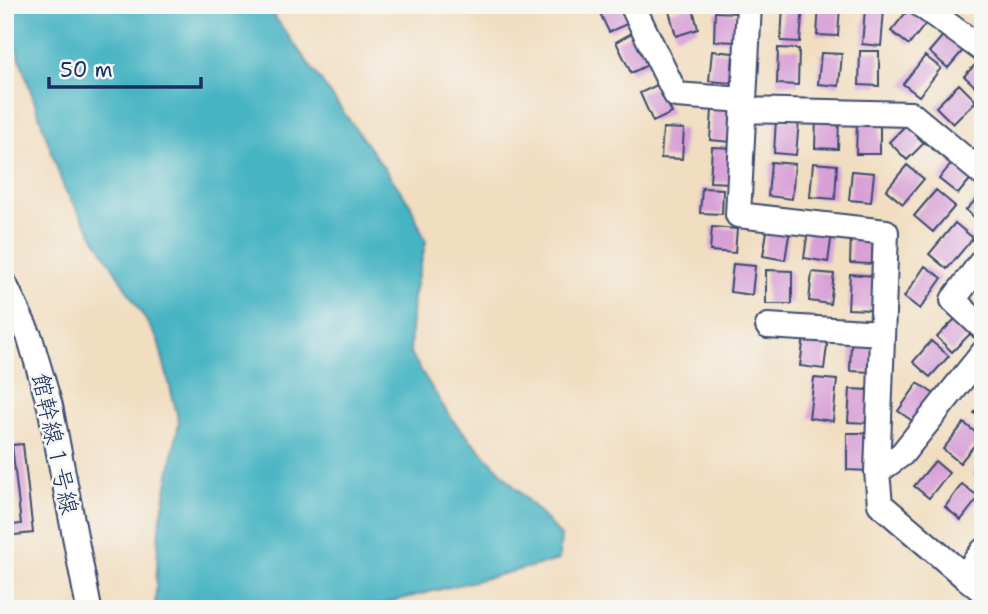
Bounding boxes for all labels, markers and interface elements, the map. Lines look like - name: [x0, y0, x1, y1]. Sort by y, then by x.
- scale bar: [49, 46, 201, 90]
- text: 50 m: [60, 56, 113, 84]
- street label: 館幹線１号線: [24, 370, 86, 518]

